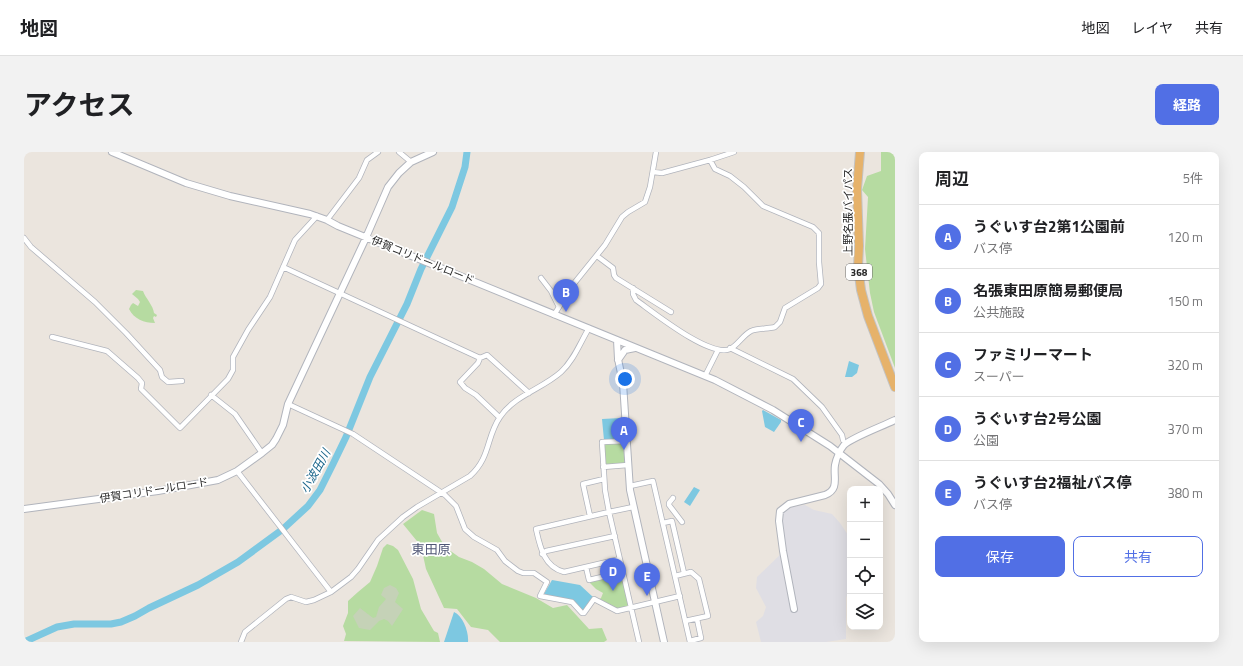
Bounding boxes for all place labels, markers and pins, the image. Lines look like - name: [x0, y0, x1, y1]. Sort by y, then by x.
- pin: B: [553, 279, 579, 312]
- pin: C: [788, 409, 814, 442]
- pin: A: [611, 417, 637, 450]
- pin: D: [600, 558, 626, 591]
- pin: E: [634, 563, 660, 596]

